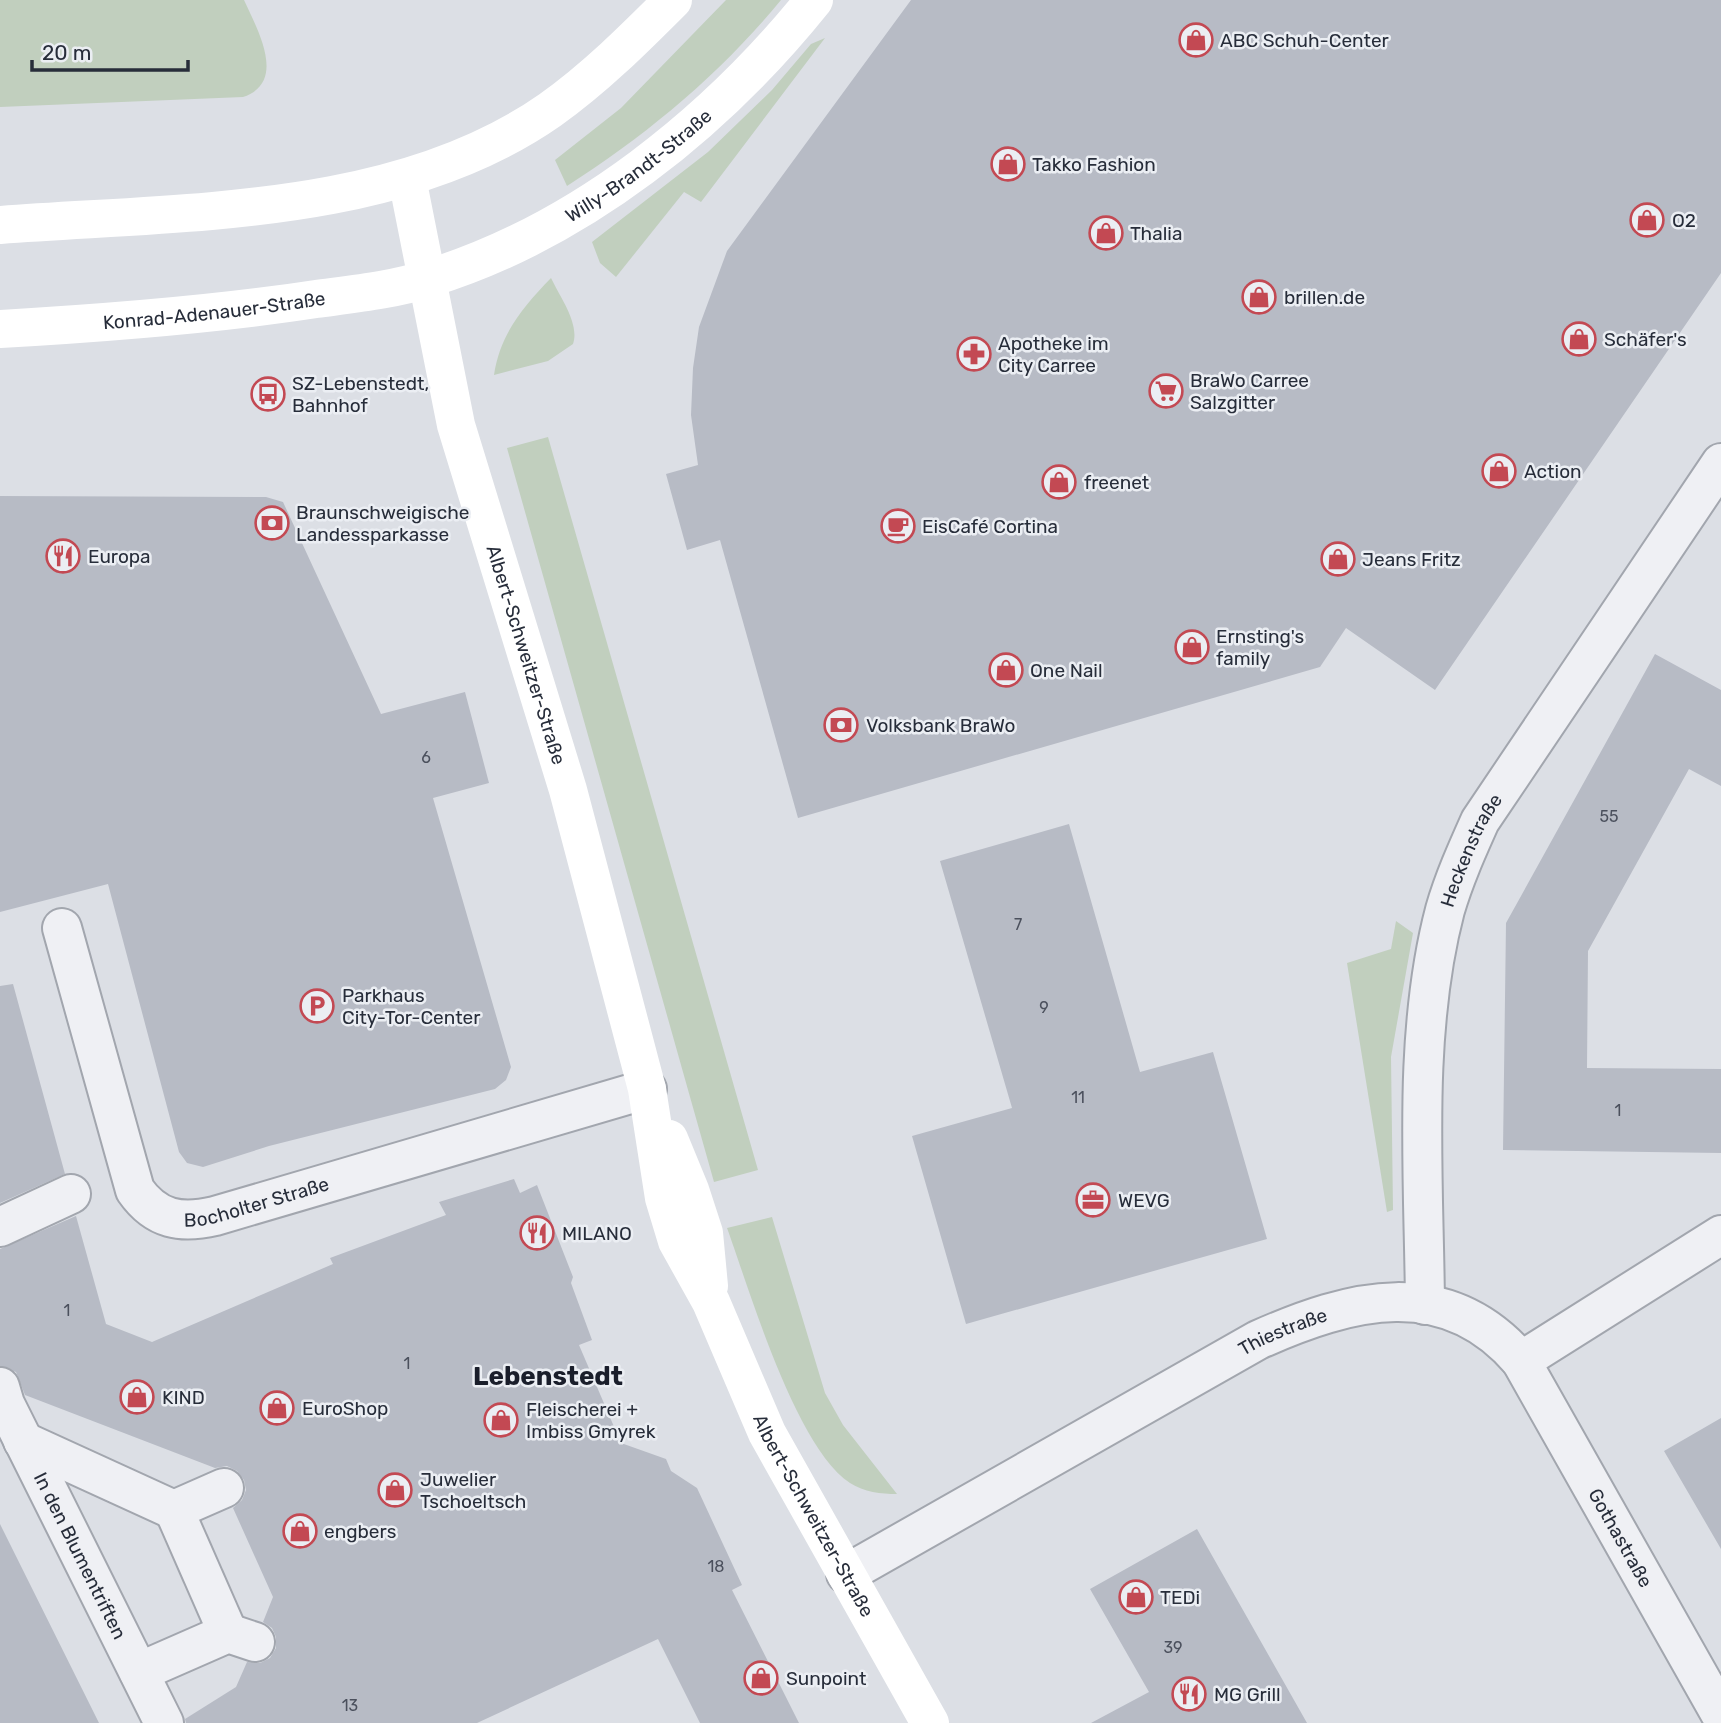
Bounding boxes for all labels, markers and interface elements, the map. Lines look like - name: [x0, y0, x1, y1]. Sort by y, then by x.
- shop icon: ABC Schuh-Center: [1177, 21, 1215, 59]
- scale bar: [32, 28, 187, 72]
- place label: ABC Schuh-Center: [1220, 29, 1390, 52]
- text: 20 m: [42, 40, 91, 65]
- street label: Willy-Brandt-Straße: [561, 104, 716, 227]
- shop icon: Takko Fashion: [989, 145, 1027, 183]
- place label: Takko Fashion: [1032, 153, 1156, 176]
- shop icon: O2: [1628, 201, 1666, 239]
- place label: O2: [1672, 209, 1696, 232]
- shop icon: Thalia: [1087, 214, 1125, 252]
- place label: Thalia: [1130, 222, 1182, 245]
- shop icon: brillen.de: [1240, 278, 1278, 316]
- street label: Konrad-Adenauer-Straße: [102, 286, 327, 334]
- place label: brillen.de: [1284, 286, 1365, 309]
- shop icon: Schäfer's: [1560, 320, 1598, 358]
- place label: Schäfer's: [1604, 328, 1687, 351]
- place label: Apotheke im City Carree: [998, 332, 1109, 377]
- pharmacy icon: Apotheke im City Carree: [955, 335, 993, 373]
- place label: BraWo Carree Salzgitter: [1190, 369, 1309, 414]
- place label: SZ-Lebenstedt, Bahnhof: [292, 372, 429, 417]
- supermarket icon: BraWo Carree Salzgitter: [1147, 372, 1185, 410]
- bus stop icon: SZ-Lebenstedt, Bahnhof: [249, 375, 287, 413]
- shop icon: Action: [1480, 452, 1518, 490]
- place label: Action: [1524, 460, 1582, 483]
- shop icon: freenet: [1040, 463, 1078, 501]
- place label: freenet: [1084, 471, 1150, 494]
- place label: Braunschweigische Landessparkasse: [296, 501, 469, 546]
- bank icon: Braunschweigische Landessparkasse: [253, 504, 291, 542]
- cafe icon: EisCafé Cortina: [879, 507, 917, 545]
- place label: EisCafé Cortina: [922, 515, 1058, 538]
- restaurant icon: Europa: [44, 537, 82, 575]
- shop icon: Jeans Fritz: [1319, 540, 1357, 578]
- street label: Albert-Schweitzer-Straße: [482, 542, 571, 767]
- place label: Europa: [88, 545, 151, 568]
- place label: Jeans Fritz: [1362, 548, 1461, 571]
- place label: Ernsting's family: [1216, 625, 1304, 670]
- shop icon: Ernsting's family: [1173, 628, 1211, 666]
- shop icon: One Nail: [987, 651, 1025, 689]
- place label: One Nail: [1030, 659, 1103, 682]
- bank icon: Volksbank BraWo: [822, 706, 860, 744]
- place label: Volksbank BraWo: [866, 714, 1016, 737]
- house number: 6: [421, 748, 431, 767]
- street label: Heckenstraße: [1435, 789, 1507, 910]
- house number: 55: [1599, 807, 1619, 826]
- house number: 7: [1014, 915, 1022, 934]
- place label: Parkhaus City-Tor-Center: [342, 984, 481, 1029]
- parking icon: Parkhaus City-Tor-Center: [298, 987, 336, 1025]
- house number: 9: [1039, 998, 1049, 1017]
- house number: 11: [1071, 1088, 1085, 1107]
- house number: 1: [1615, 1101, 1621, 1120]
- street label: Bocholter Straße: [184, 1172, 332, 1231]
- office icon: WEVG: [1074, 1181, 1112, 1219]
- place label: WEVG: [1118, 1189, 1170, 1212]
- restaurant icon: MILANO: [518, 1214, 556, 1252]
- place label: MILANO: [562, 1222, 632, 1245]
- house number: 1: [64, 1301, 70, 1320]
- street label: Thiestraße: [1234, 1303, 1330, 1360]
- house number: 1: [404, 1354, 410, 1373]
- district label: Lebenstedt: [473, 1361, 623, 1392]
- shop icon: KIND: [118, 1378, 156, 1416]
- place label: KIND: [162, 1386, 205, 1409]
- shop icon: EuroShop: [258, 1389, 296, 1427]
- place label: EuroShop: [302, 1397, 388, 1420]
- place label: Fleischerei + Imbiss Gmyrek: [526, 1398, 656, 1443]
- shop icon: Fleischerei + Imbiss Gmyrek: [482, 1401, 520, 1439]
- street label: Albert-Schweitzer-Straße: [749, 1410, 879, 1621]
- street label: In den Blumentriften: [29, 1468, 132, 1643]
- place label: Juwelier Tschoeltsch: [420, 1468, 526, 1513]
- shop icon: Juwelier Tschoeltsch: [376, 1471, 414, 1509]
- street label: Gothastraße: [1584, 1484, 1658, 1591]
- shop icon: engbers: [281, 1512, 319, 1550]
- place label: engbers: [324, 1520, 396, 1543]
- house number: 18: [707, 1557, 725, 1576]
- shop icon: TEDi: [1117, 1578, 1155, 1616]
- place label: TEDi: [1160, 1586, 1200, 1609]
- house number: 39: [1163, 1638, 1183, 1657]
- shop icon: Sunpoint: [742, 1659, 780, 1697]
- place label: Sunpoint: [786, 1667, 867, 1690]
- restaurant icon: MG Grill: [1170, 1675, 1208, 1713]
- place label: MG Grill: [1214, 1683, 1281, 1706]
- house number: 13: [342, 1696, 358, 1715]

